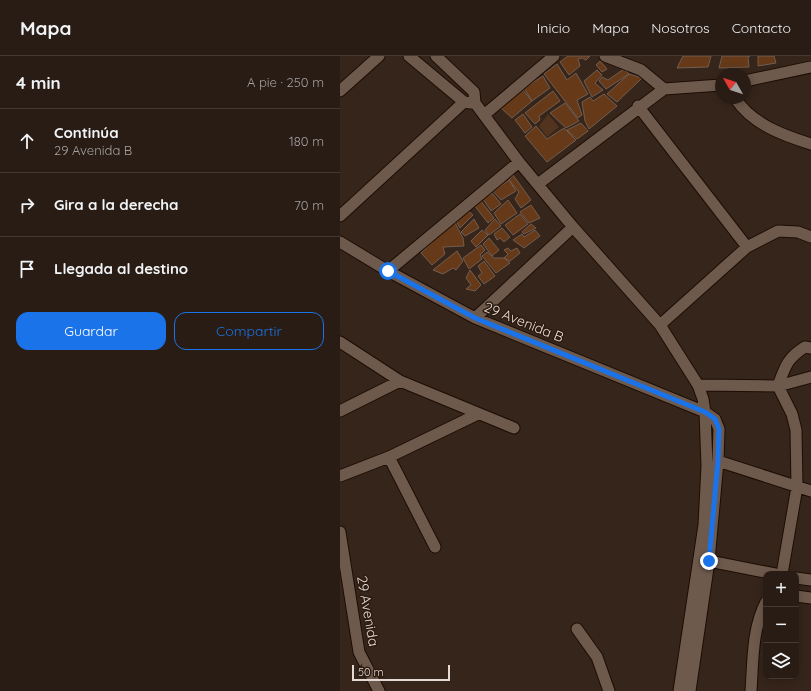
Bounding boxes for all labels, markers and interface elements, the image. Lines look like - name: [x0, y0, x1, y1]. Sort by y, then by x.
- text: Mapa: [20, 16, 71, 40]
- text: Inicio: [537, 19, 570, 37]
- text: Mapa: [592, 19, 629, 37]
- text: Nosotros: [651, 19, 710, 37]
- text: Contacto: [732, 19, 791, 37]
- north arrow: [715, 68, 751, 104]
- text: 4 min: [16, 72, 61, 93]
- text: A pie · 250 m: [247, 74, 324, 90]
- text: Continúa: [54, 123, 119, 142]
- icon: ahead: [16, 130, 38, 152]
- text: 180 m: [289, 133, 324, 149]
- text: 29 Avenida B: [54, 142, 132, 158]
- icon: right: [16, 194, 38, 216]
- text: Gira a la derecha: [54, 195, 179, 214]
- text: 70 m: [294, 197, 324, 213]
- icon: arrive: [16, 258, 38, 280]
- text: Llegada al destino: [54, 259, 188, 278]
- route start: [379, 262, 397, 280]
- street label: 29 Avenida B: [482, 298, 566, 346]
- button: Guardar: [16, 312, 166, 350]
- button: Compartir: [174, 312, 324, 350]
- route end: [700, 552, 718, 570]
- map controls: [763, 571, 799, 679]
- button: +: [763, 571, 799, 607]
- street label: 29 Avenida: [353, 574, 383, 648]
- button: −: [763, 607, 799, 643]
- button: layers: [763, 643, 799, 679]
- scale bar: [352, 663, 450, 682]
- text: 50 m: [358, 665, 384, 679]

